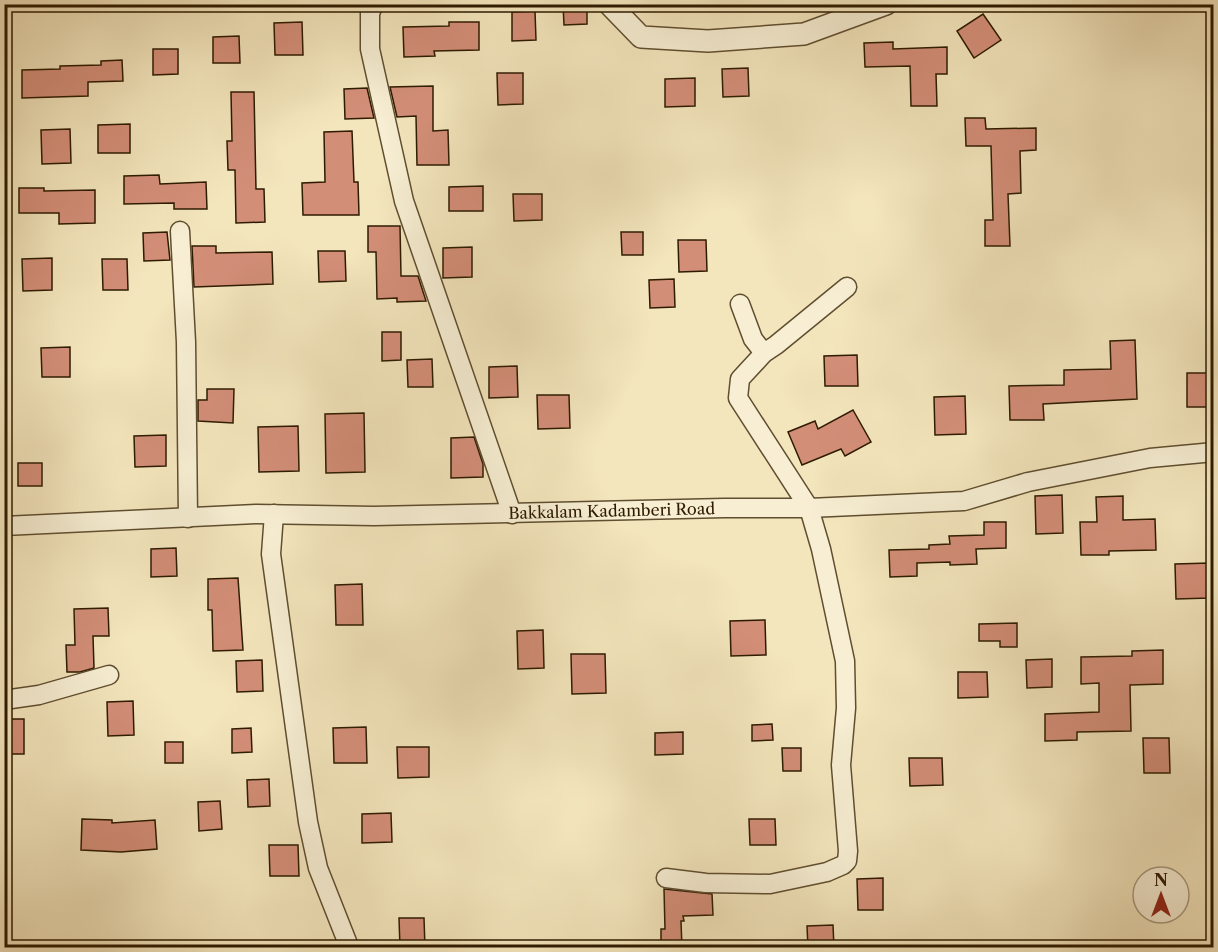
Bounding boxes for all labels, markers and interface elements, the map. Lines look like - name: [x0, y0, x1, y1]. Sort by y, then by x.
- street label: Bakkalam Kadamberi Road: [508, 498, 715, 523]
- north arrow: [1131, 865, 1191, 925]
- text: N: [1154, 870, 1168, 890]

